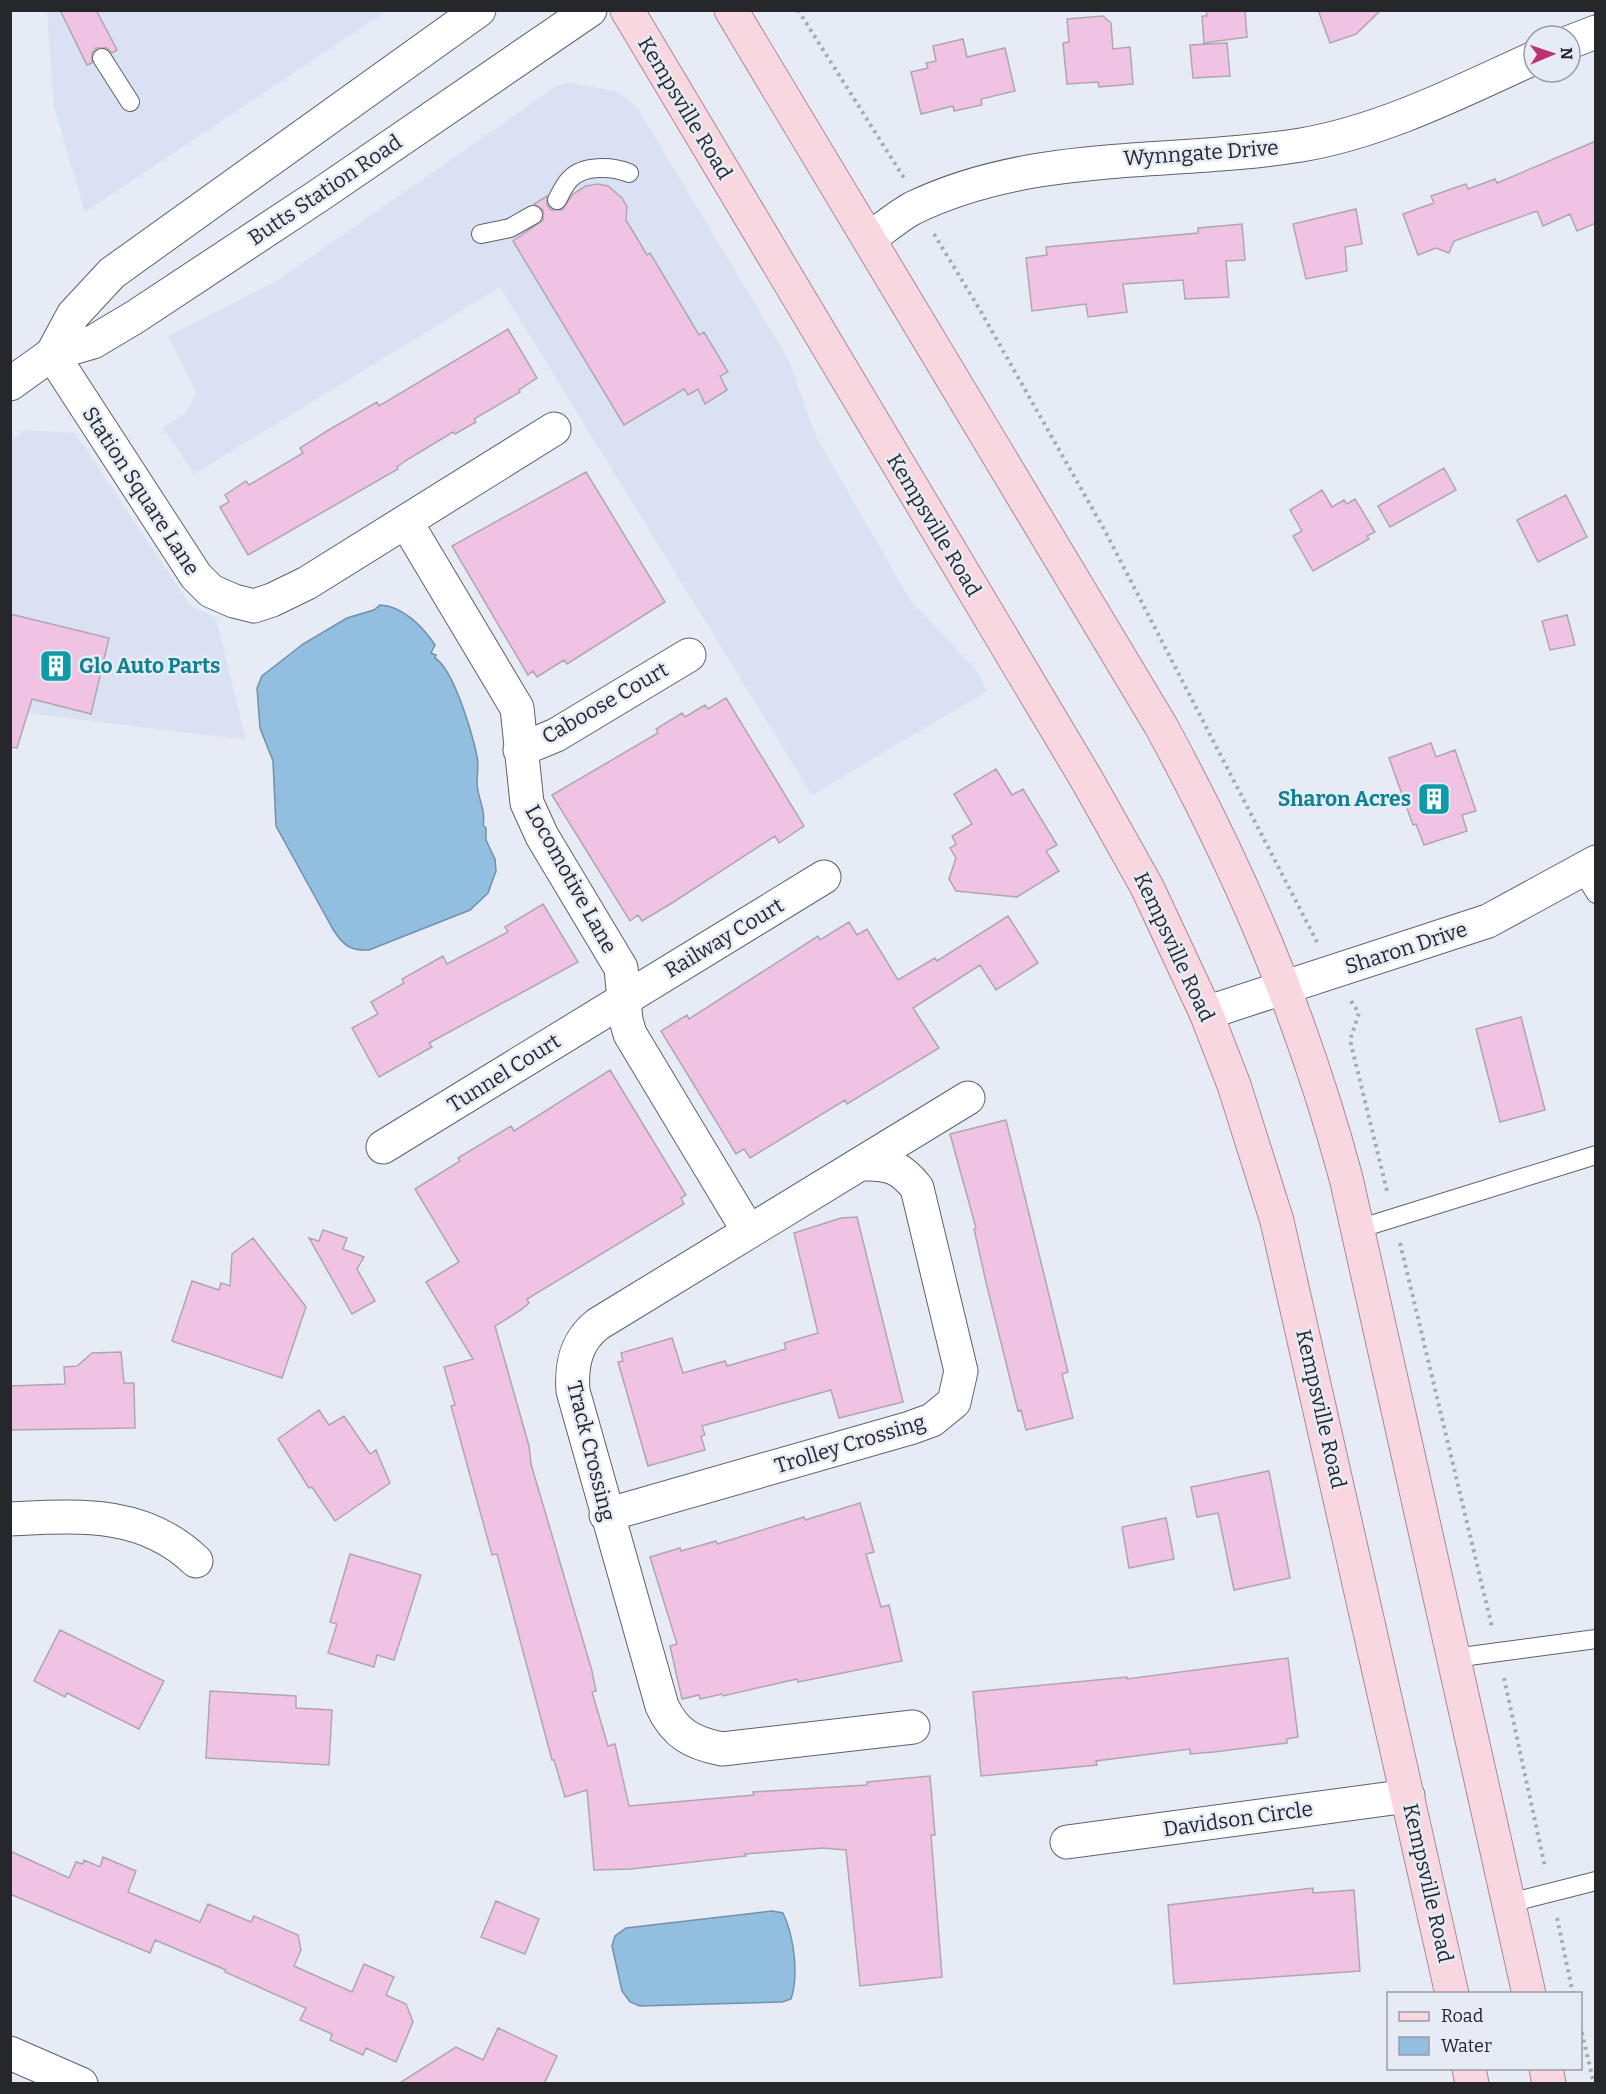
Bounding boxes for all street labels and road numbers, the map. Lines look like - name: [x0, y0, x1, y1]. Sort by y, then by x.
- street label: Kempsville Road: [632, 32, 738, 184]
- street label: Butts Station Road: [243, 129, 407, 251]
- street label: Wynngate Drive: [1123, 135, 1279, 171]
- street label: Station Square Lane: [77, 402, 205, 580]
- street label: Kempsville Road: [881, 449, 987, 601]
- street label: Caboose Court: [537, 656, 673, 750]
- street label: Locomotive Lane: [520, 800, 622, 958]
- street label: Kempsville Road: [1128, 868, 1220, 1026]
- street label: Railway Court: [660, 892, 789, 984]
- street label: Sharon Drive: [1341, 916, 1471, 980]
- street label: Tunnel Court: [443, 1028, 566, 1118]
- street label: Kempsville Road: [1290, 1327, 1352, 1491]
- street label: Track Crossing: [561, 1378, 621, 1524]
- street label: Trolley Crossing: [771, 1409, 929, 1479]
- street label: Davidson Circle: [1162, 1796, 1314, 1842]
- street label: Kempsville Road: [1397, 1801, 1459, 1965]

